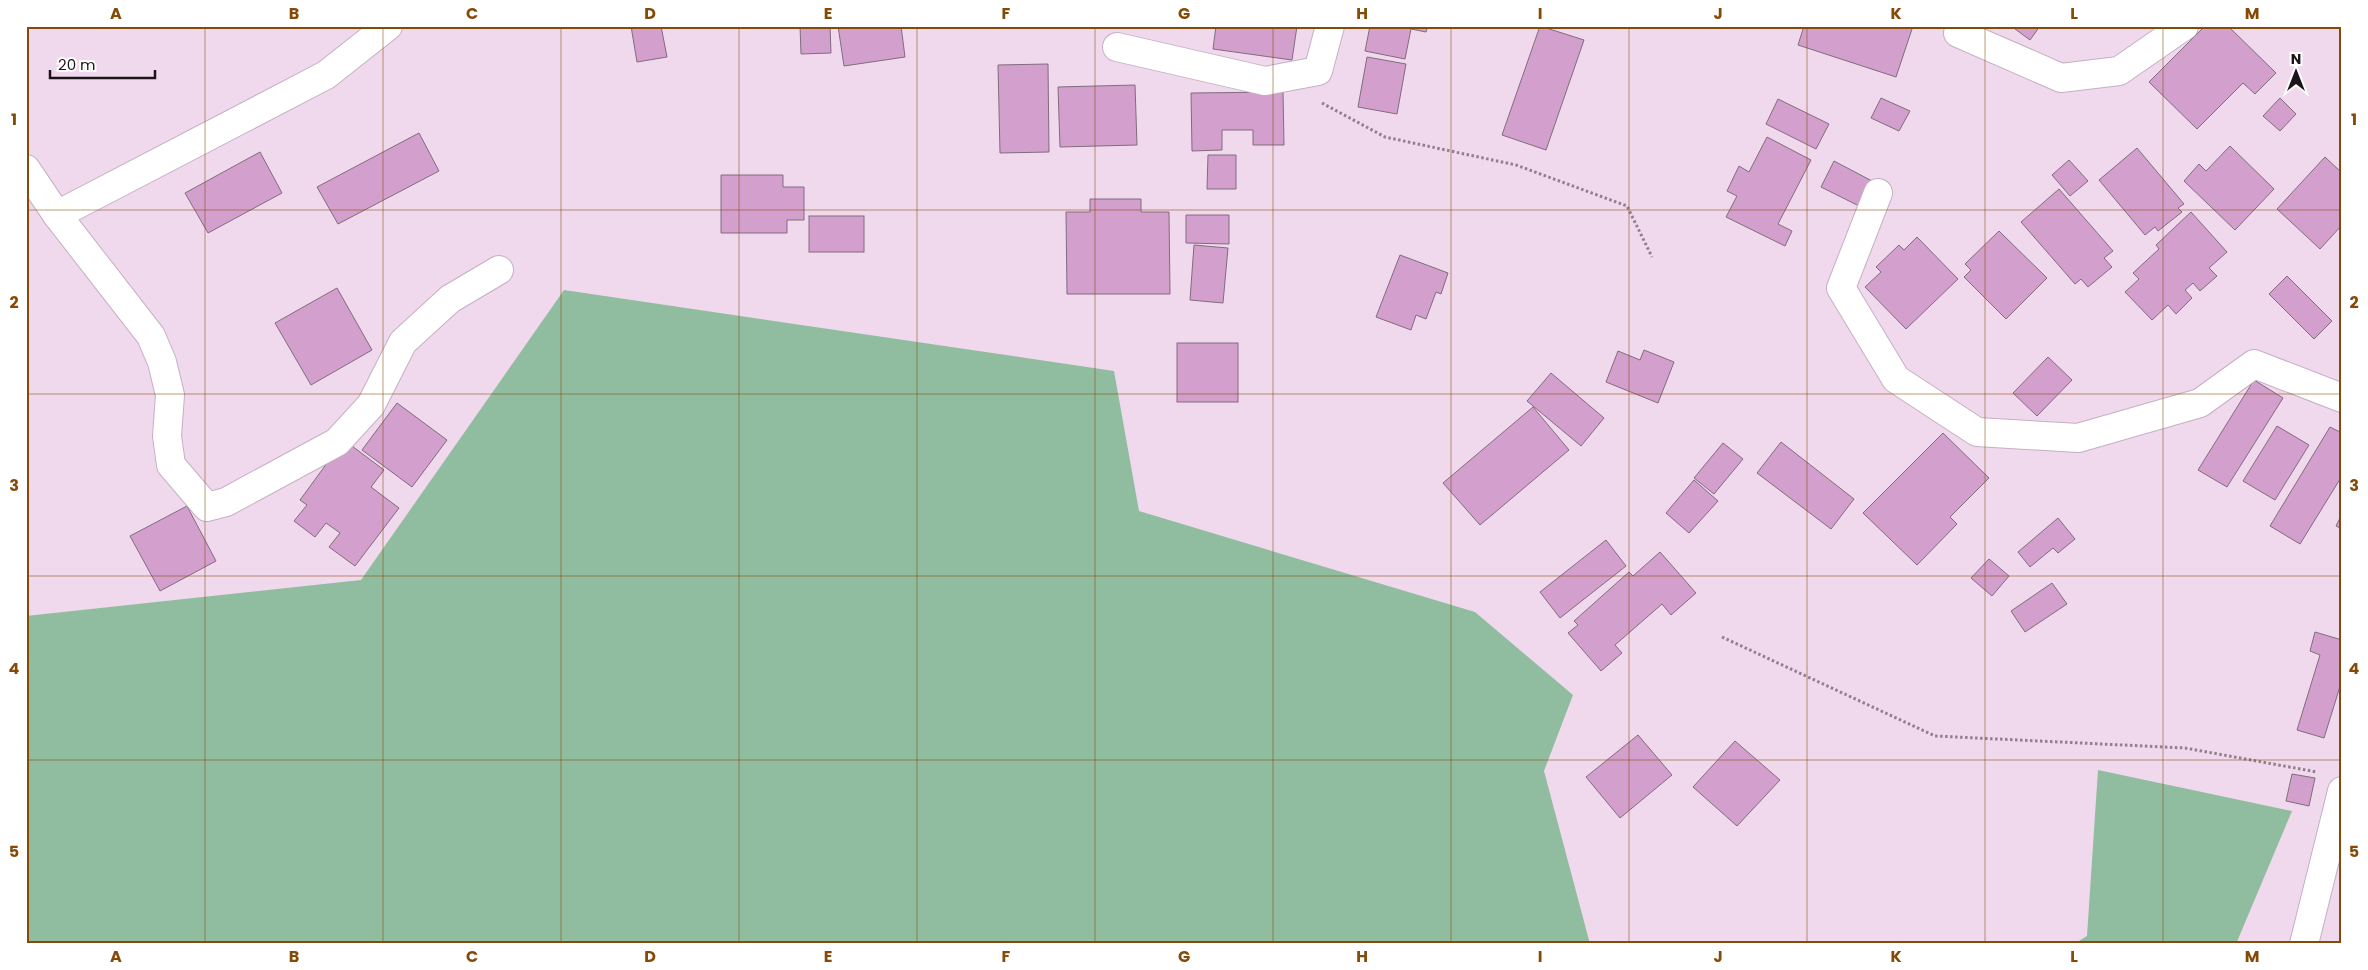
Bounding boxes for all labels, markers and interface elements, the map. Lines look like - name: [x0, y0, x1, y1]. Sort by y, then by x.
- text: A: [110, 2, 122, 25]
- text: B: [289, 2, 299, 25]
- text: C: [466, 2, 478, 25]
- text: D: [644, 2, 656, 25]
- text: E: [824, 2, 832, 25]
- text: F: [1002, 2, 1011, 25]
- text: G: [1178, 2, 1190, 25]
- text: H: [1356, 2, 1368, 25]
- text: I: [1538, 2, 1542, 25]
- text: J: [1713, 2, 1723, 25]
- text: K: [1890, 2, 1902, 25]
- text: L: [2070, 2, 2078, 25]
- text: M: [2245, 2, 2259, 25]
- scale bar: [50, 48, 155, 80]
- north arrow: [2270, 48, 2320, 98]
- text: N: [2291, 49, 2301, 69]
- text: 20 m: [58, 54, 96, 75]
- text: 1: [11, 108, 17, 131]
- text: 1: [2351, 108, 2357, 131]
- text: 2: [9, 291, 19, 314]
- text: 2: [2349, 291, 2359, 314]
- text: 3: [9, 474, 19, 497]
- text: 3: [2349, 474, 2359, 497]
- text: 4: [9, 657, 20, 680]
- text: 4: [2349, 657, 2360, 680]
- text: 5: [9, 840, 19, 863]
- text: 5: [2349, 840, 2359, 863]
- text: A: [110, 945, 122, 968]
- text: B: [289, 945, 299, 968]
- text: C: [466, 945, 478, 968]
- text: D: [644, 945, 656, 968]
- text: E: [824, 945, 832, 968]
- text: F: [1002, 945, 1011, 968]
- text: G: [1178, 945, 1190, 968]
- text: H: [1356, 945, 1368, 968]
- text: I: [1538, 945, 1542, 968]
- text: J: [1713, 945, 1723, 968]
- text: K: [1890, 945, 1902, 968]
- text: L: [2070, 945, 2078, 968]
- text: M: [2245, 945, 2259, 968]

